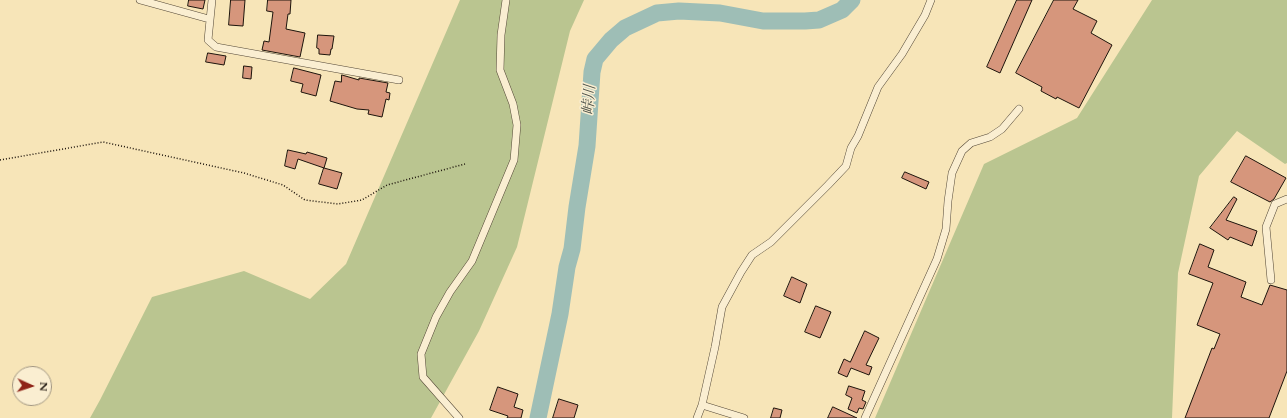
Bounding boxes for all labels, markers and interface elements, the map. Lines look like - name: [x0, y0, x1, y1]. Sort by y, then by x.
- water label: 峠川: [580, 84, 600, 116]
- north arrow: [12, 366, 52, 406]
- text: N: [36, 381, 51, 392]

